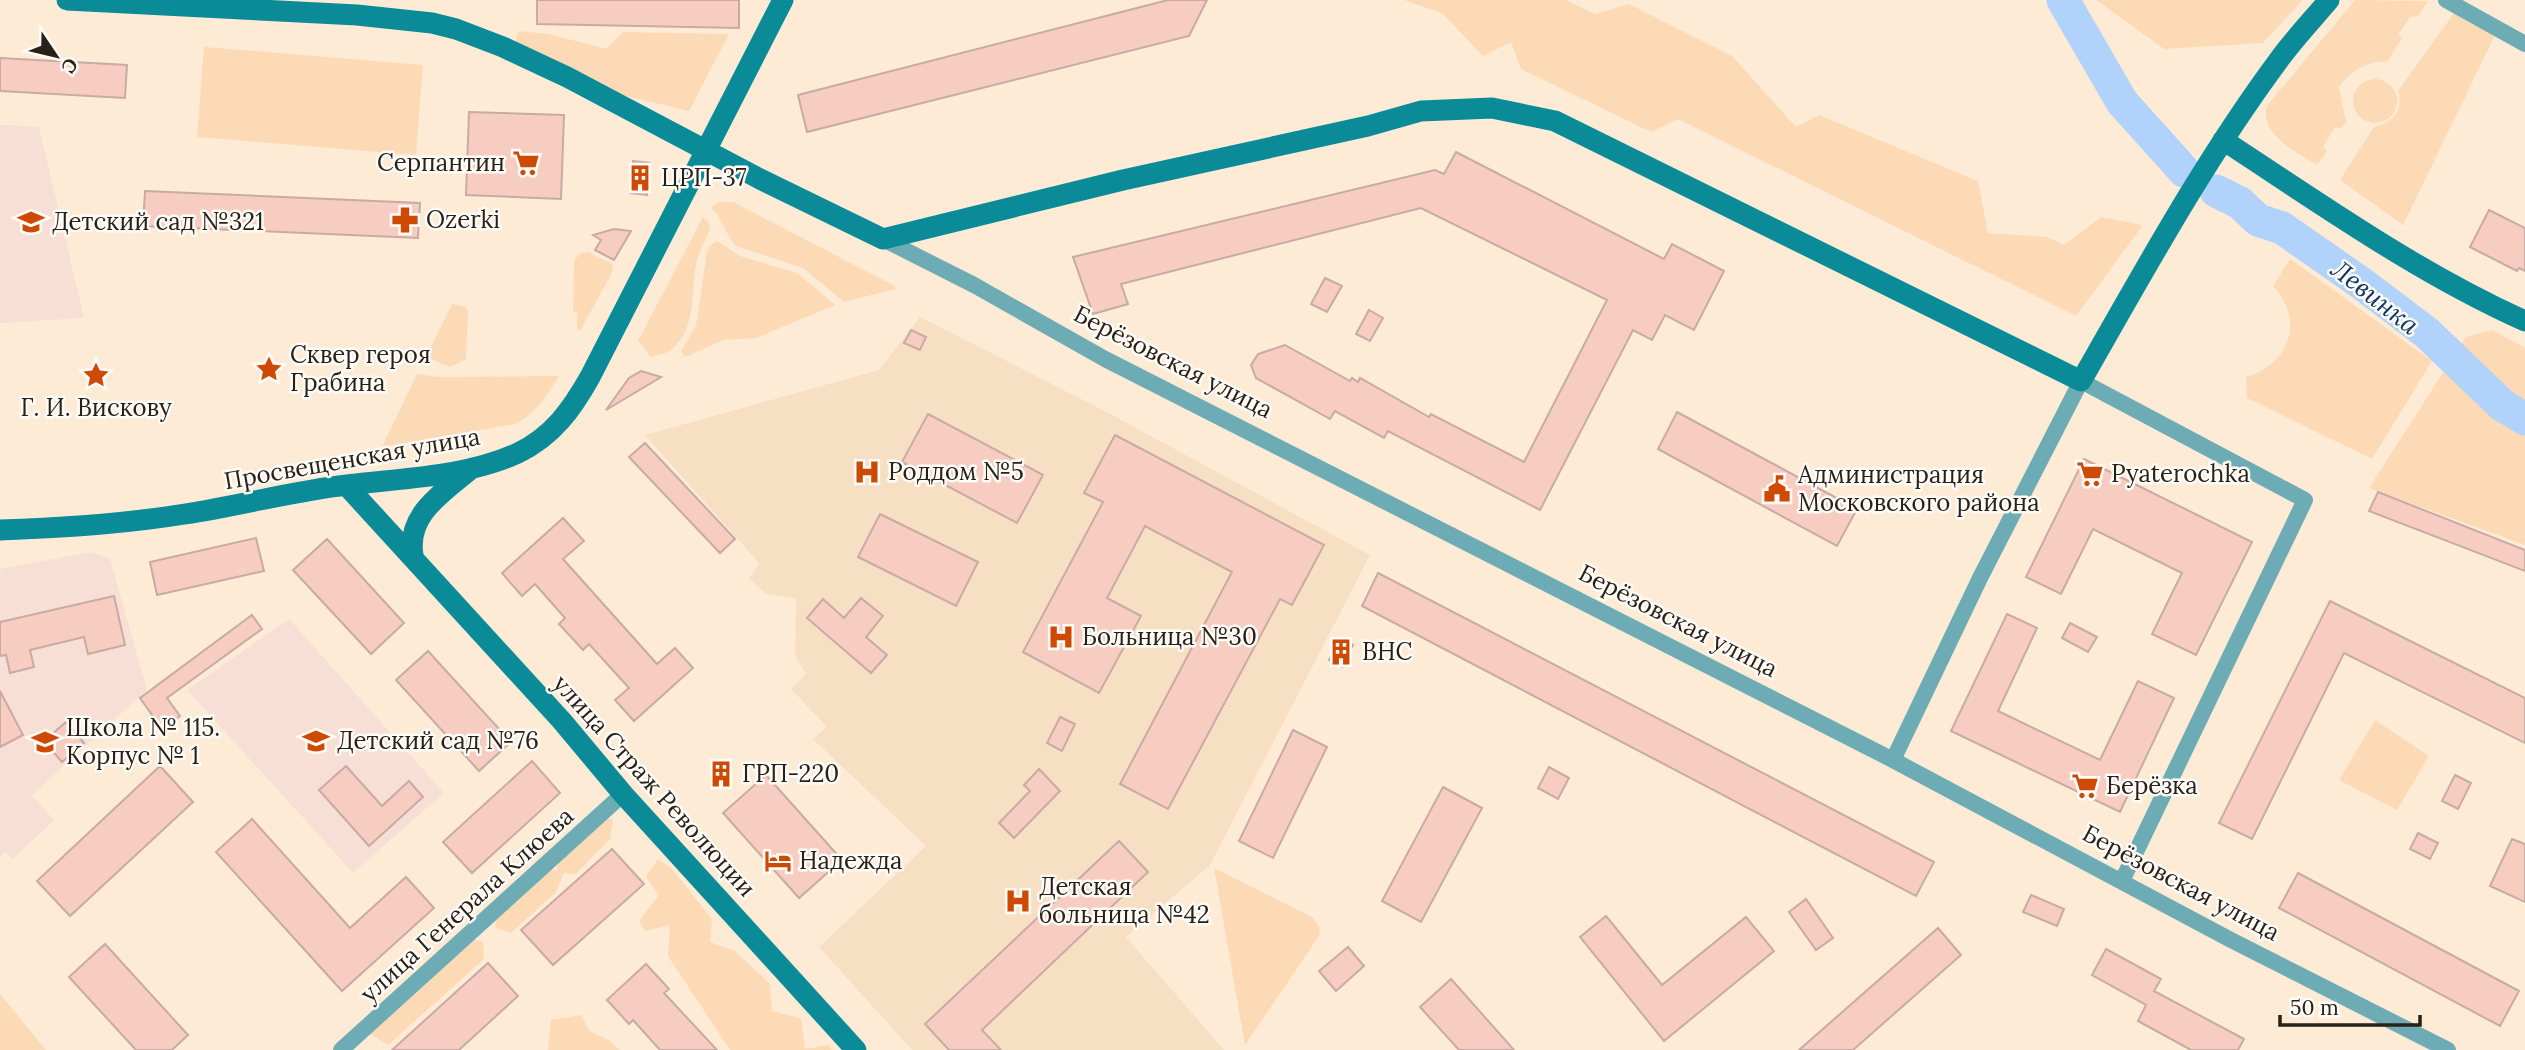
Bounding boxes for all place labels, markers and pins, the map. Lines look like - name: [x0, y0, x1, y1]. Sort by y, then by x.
- place label: Серпантин: [377, 147, 505, 178]
- supermarket icon: Серпантин: [511, 148, 541, 178]
- place label: ЦРП-37: [661, 162, 746, 193]
- building icon: ЦРП-37: [625, 163, 655, 193]
- place label: Ozerki: [426, 204, 500, 235]
- pharmacy icon: Ozerki: [390, 205, 420, 235]
- place label: Детский сад №321: [52, 206, 264, 237]
- school or university icon: Детский сад №321: [16, 207, 46, 237]
- place label: Сквер героя Грабина: [290, 339, 431, 398]
- place icon: Сквер героя Грабина: [254, 354, 284, 384]
- place icon: Г. И. Вискову: [81, 360, 111, 390]
- place label: Г. И. Вискову: [20, 392, 172, 423]
- place label: Роддом №5: [888, 456, 1024, 487]
- hospital icon: Роддом №5: [852, 457, 882, 487]
- place label: Pyaterochka: [2111, 458, 2250, 489]
- place label: Администрация Московского района: [1797, 459, 2040, 518]
- supermarket icon: Pyaterochka: [2075, 459, 2105, 489]
- public building icon: Администрация Московского района: [1762, 474, 1792, 504]
- place label: Больница №30: [1082, 621, 1257, 652]
- hospital icon: Больница №30: [1046, 622, 1076, 652]
- place label: ВНС: [1362, 636, 1412, 667]
- building icon: ВНС: [1326, 637, 1356, 667]
- place label: Школа № 115. Корпус № 1: [66, 712, 220, 771]
- place label: Детский сад №76: [337, 725, 539, 756]
- school or university icon: Детский сад №76: [301, 726, 331, 756]
- school or university icon: Школа № 115. Корпус № 1: [30, 727, 60, 757]
- place label: ГРП-220: [742, 758, 839, 789]
- building icon: ГРП-220: [706, 759, 736, 789]
- place label: Берёзка: [2106, 770, 2198, 801]
- supermarket icon: Берёзка: [2070, 771, 2100, 801]
- place label: Надежда: [799, 845, 902, 876]
- hotel icon: Надежда: [763, 846, 793, 876]
- place label: Детская больница №42: [1039, 871, 1210, 930]
- hospital icon: Детская больница №42: [1003, 886, 1033, 916]

